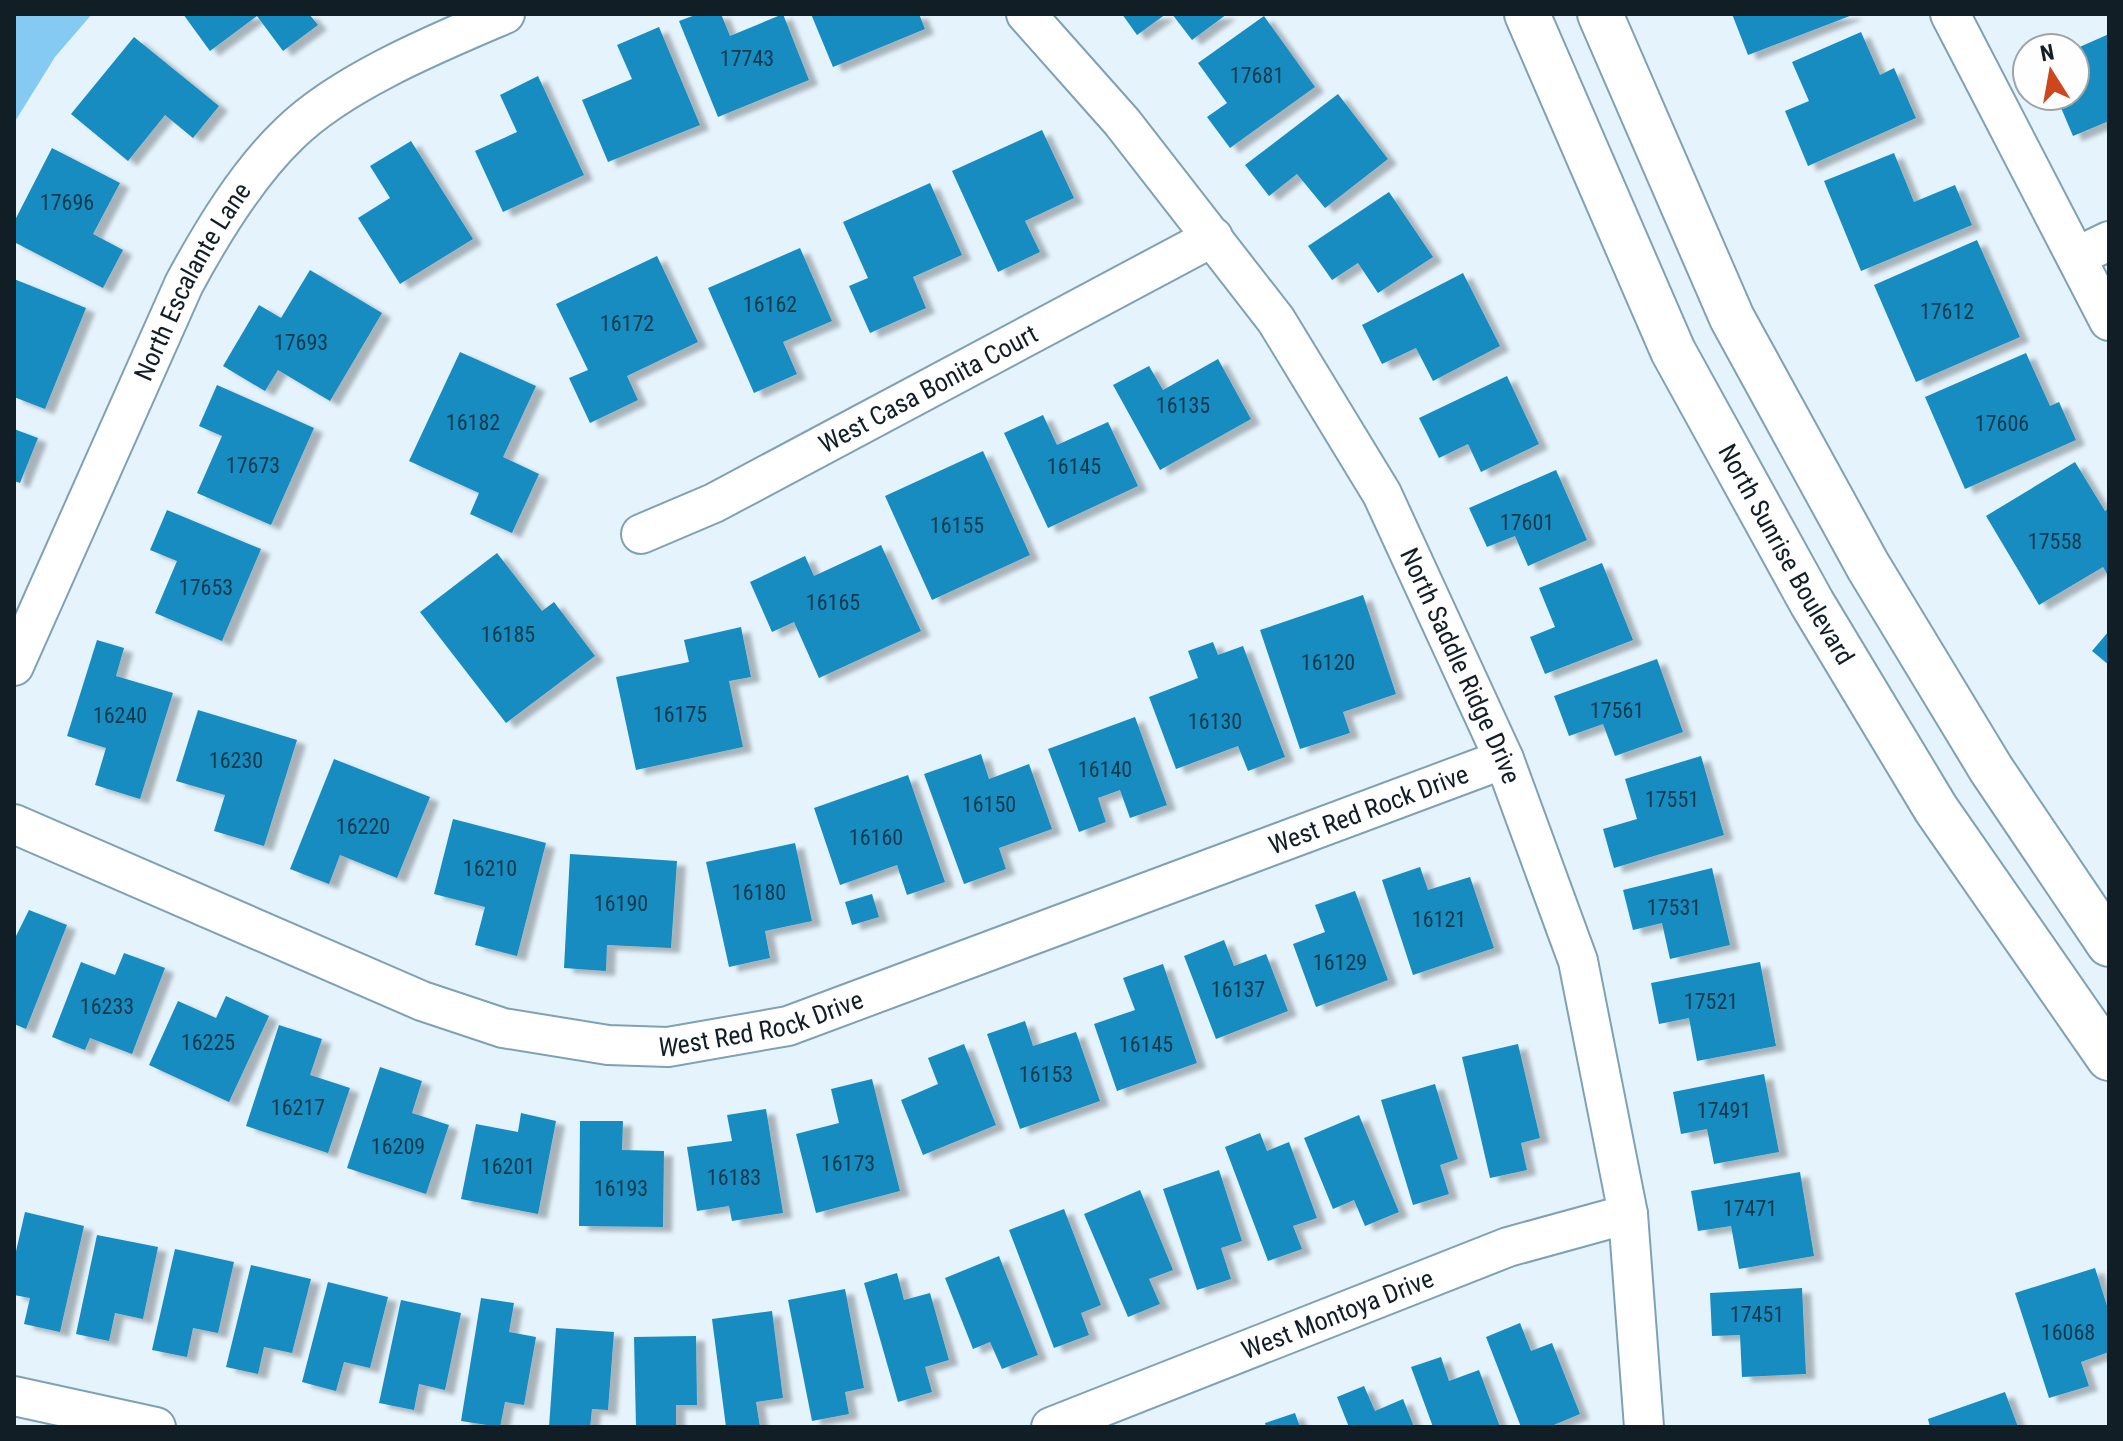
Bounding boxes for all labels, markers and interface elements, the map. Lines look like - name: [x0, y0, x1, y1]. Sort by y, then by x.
- north arrow: [2011, 32, 2091, 112]
- text: N: [2038, 39, 2056, 66]
- house number: 17743: [720, 46, 774, 71]
- house number: 17681: [1230, 63, 1284, 88]
- street label: North Escalante Lane: [128, 177, 257, 385]
- house number: 17696: [40, 190, 94, 215]
- house number: 16162: [743, 292, 797, 317]
- house number: 17612: [1920, 299, 1974, 324]
- house number: 16172: [600, 311, 654, 336]
- street label: West Casa Bonita Court: [814, 318, 1043, 459]
- house number: 17693: [274, 330, 328, 355]
- house number: 16135: [1156, 393, 1210, 418]
- house number: 16182: [446, 410, 500, 435]
- house number: 17606: [1975, 411, 2029, 436]
- street label: North Sunrise Boulevard: [1712, 439, 1861, 670]
- house number: 17673: [226, 453, 280, 478]
- house number: 16145: [1047, 454, 1101, 479]
- house number: 17601: [1500, 510, 1554, 535]
- house number: 16155: [930, 513, 984, 538]
- house number: 17558: [2028, 529, 2082, 554]
- street label: North Saddle Ridge Drive: [1394, 543, 1527, 788]
- house number: 17653: [179, 575, 233, 600]
- house number: 16165: [806, 590, 860, 615]
- house number: 16185: [481, 622, 535, 647]
- house number: 16120: [1301, 650, 1355, 675]
- house number: 17561: [1590, 698, 1644, 723]
- house number: 16175: [653, 702, 707, 727]
- house number: 16240: [93, 703, 147, 728]
- house number: 16130: [1188, 709, 1242, 734]
- house number: 16230: [209, 748, 263, 773]
- house number: 16140: [1078, 757, 1132, 782]
- street label: West Red Rock Drive: [1265, 759, 1472, 860]
- house number: 17551: [1645, 787, 1699, 812]
- house number: 16150: [962, 792, 1016, 817]
- house number: 16220: [336, 814, 390, 839]
- house number: 16160: [849, 825, 903, 850]
- house number: 16210: [463, 856, 517, 881]
- house number: 16180: [732, 880, 786, 905]
- house number: 16190: [594, 891, 648, 916]
- house number: 17531: [1647, 895, 1701, 920]
- house number: 16121: [1412, 907, 1466, 932]
- house number: 16129: [1313, 950, 1367, 975]
- house number: 16137: [1211, 977, 1265, 1002]
- street label: West Red Rock Drive: [658, 984, 867, 1062]
- house number: 17521: [1684, 989, 1738, 1014]
- house number: 16233: [80, 994, 134, 1019]
- house number: 16225: [181, 1030, 235, 1055]
- house number: 16145: [1119, 1032, 1173, 1057]
- house number: 16153: [1019, 1062, 1073, 1087]
- house number: 16217: [271, 1095, 325, 1120]
- house number: 17491: [1697, 1098, 1751, 1123]
- house number: 16209: [371, 1134, 425, 1159]
- house number: 16173: [821, 1151, 875, 1176]
- house number: 16201: [481, 1154, 535, 1179]
- house number: 16183: [707, 1165, 761, 1190]
- house number: 16193: [594, 1176, 648, 1201]
- house number: 17471: [1723, 1196, 1777, 1221]
- street label: West Montoya Drive: [1237, 1263, 1438, 1365]
- house number: 17451: [1730, 1302, 1784, 1327]
- house number: 16068: [2041, 1320, 2095, 1345]

